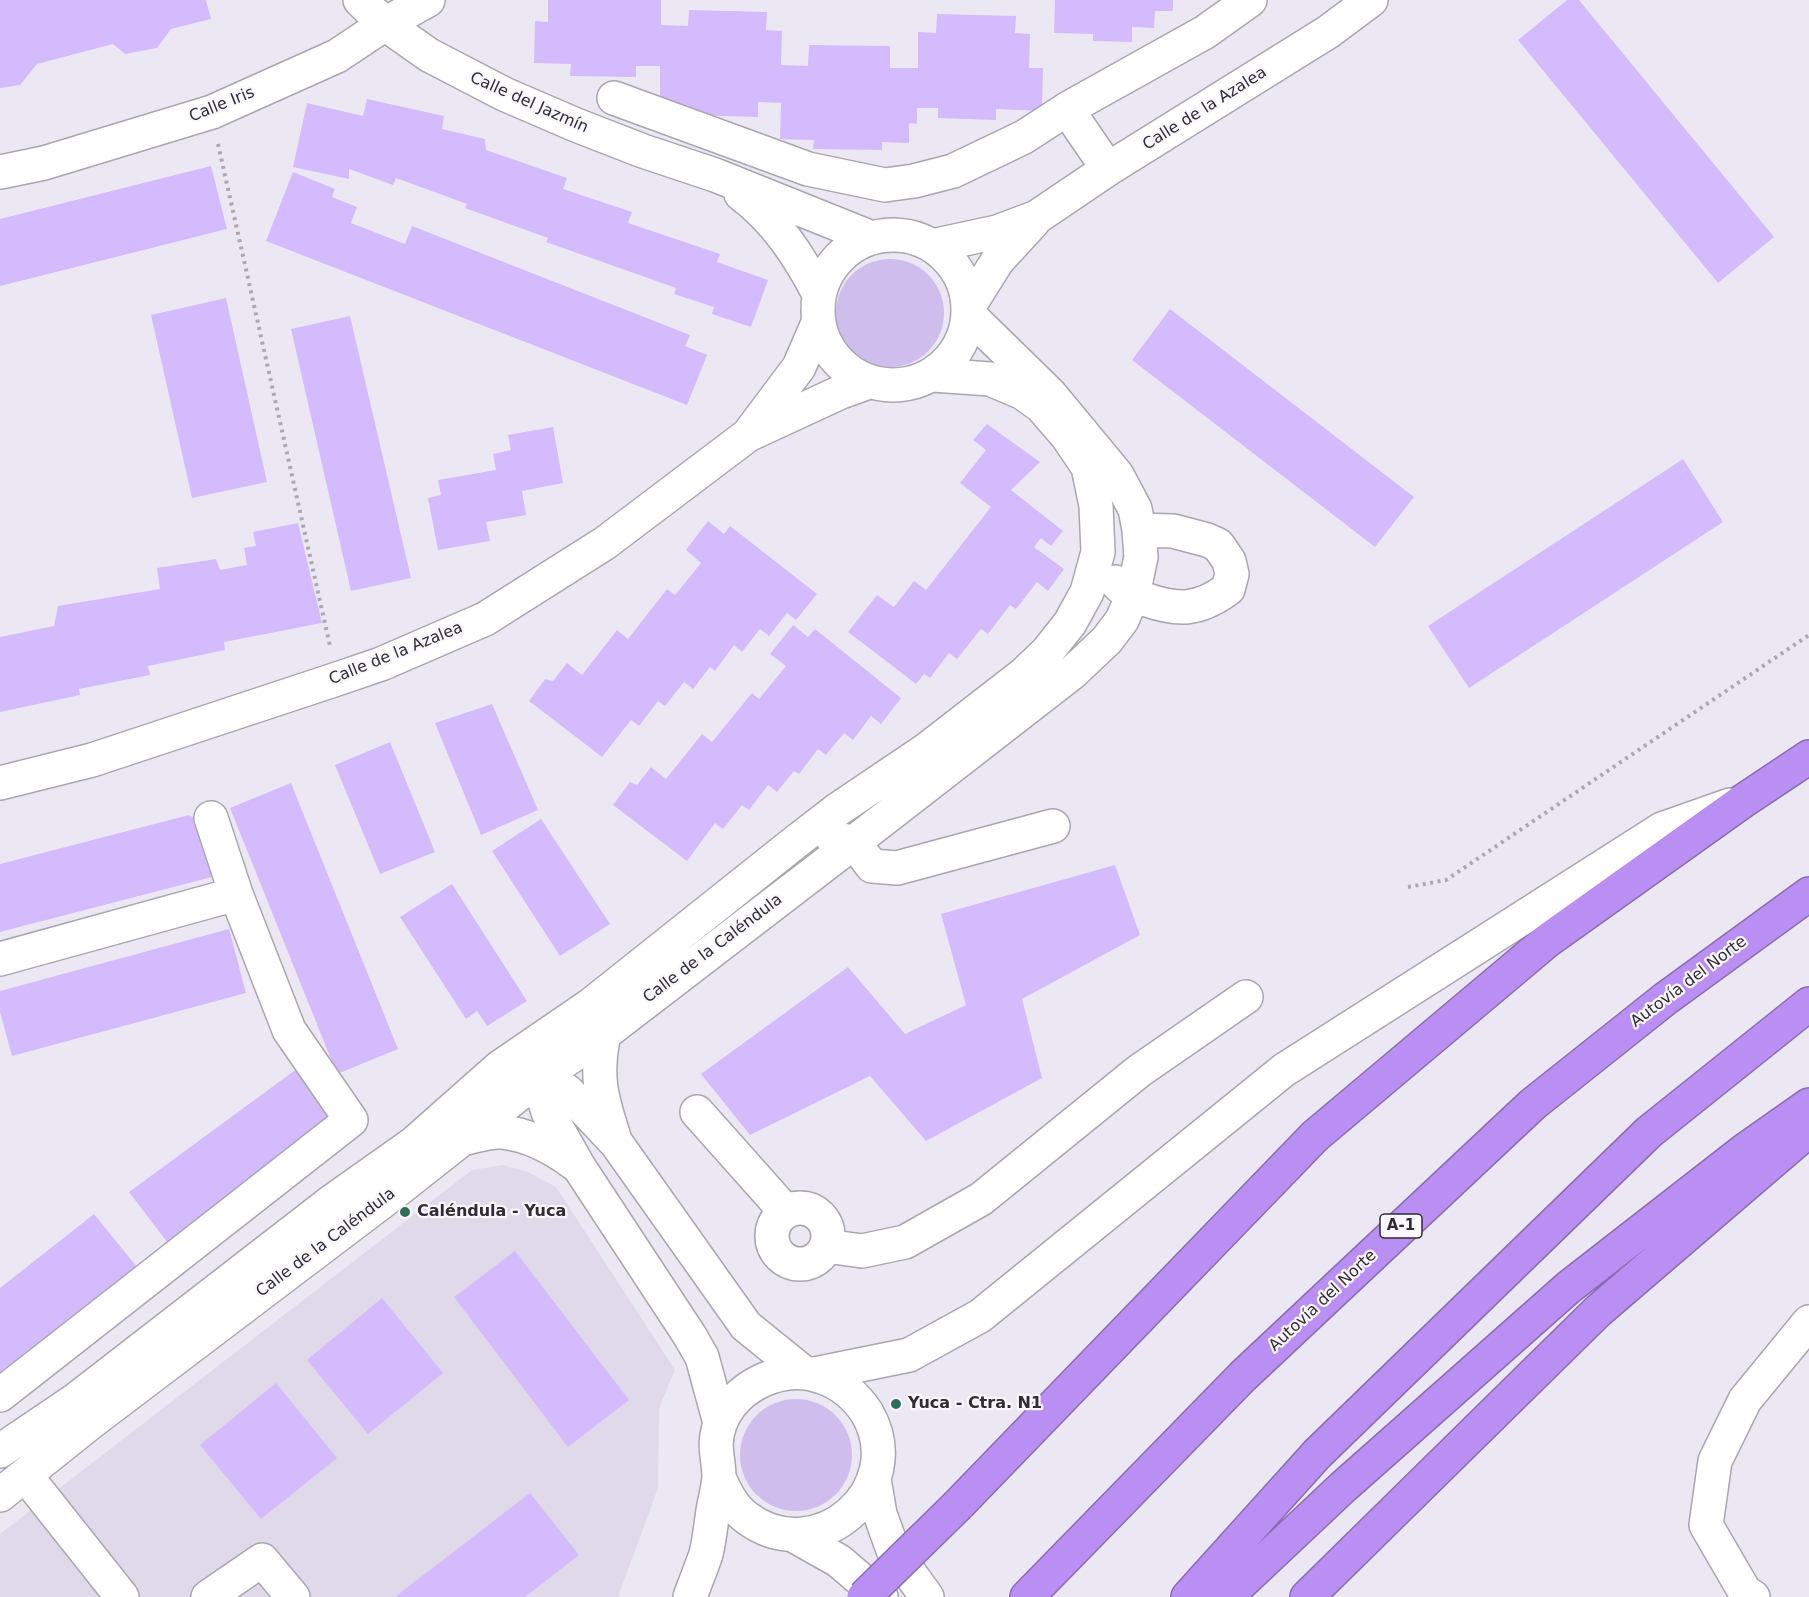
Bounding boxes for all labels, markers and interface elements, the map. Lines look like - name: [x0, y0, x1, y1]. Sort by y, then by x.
- street label: Calle de la Azalea: [1140, 63, 1270, 155]
- street label: Calle del Jazmín: [467, 68, 591, 138]
- street label: Calle Iris: [186, 83, 258, 127]
- street label: Calle de la Azalea: [326, 618, 466, 690]
- street label: Calle de la Caléndula: [640, 890, 786, 1008]
- street label: Autovía del Norte: [1627, 932, 1751, 1032]
- street label: Calle de la Caléndula: [253, 1184, 399, 1302]
- place label: Caléndula - Yuca: [417, 1202, 566, 1222]
- marker: Caléndula - Yuca: [398, 1205, 412, 1219]
- road number: A-1: [1380, 1214, 1422, 1238]
- street label: Autovía del Norte: [1265, 1246, 1381, 1356]
- place label: Yuca - Ctra. N1: [908, 1394, 1042, 1414]
- marker: Yuca - Ctra. N1: [889, 1397, 903, 1411]

